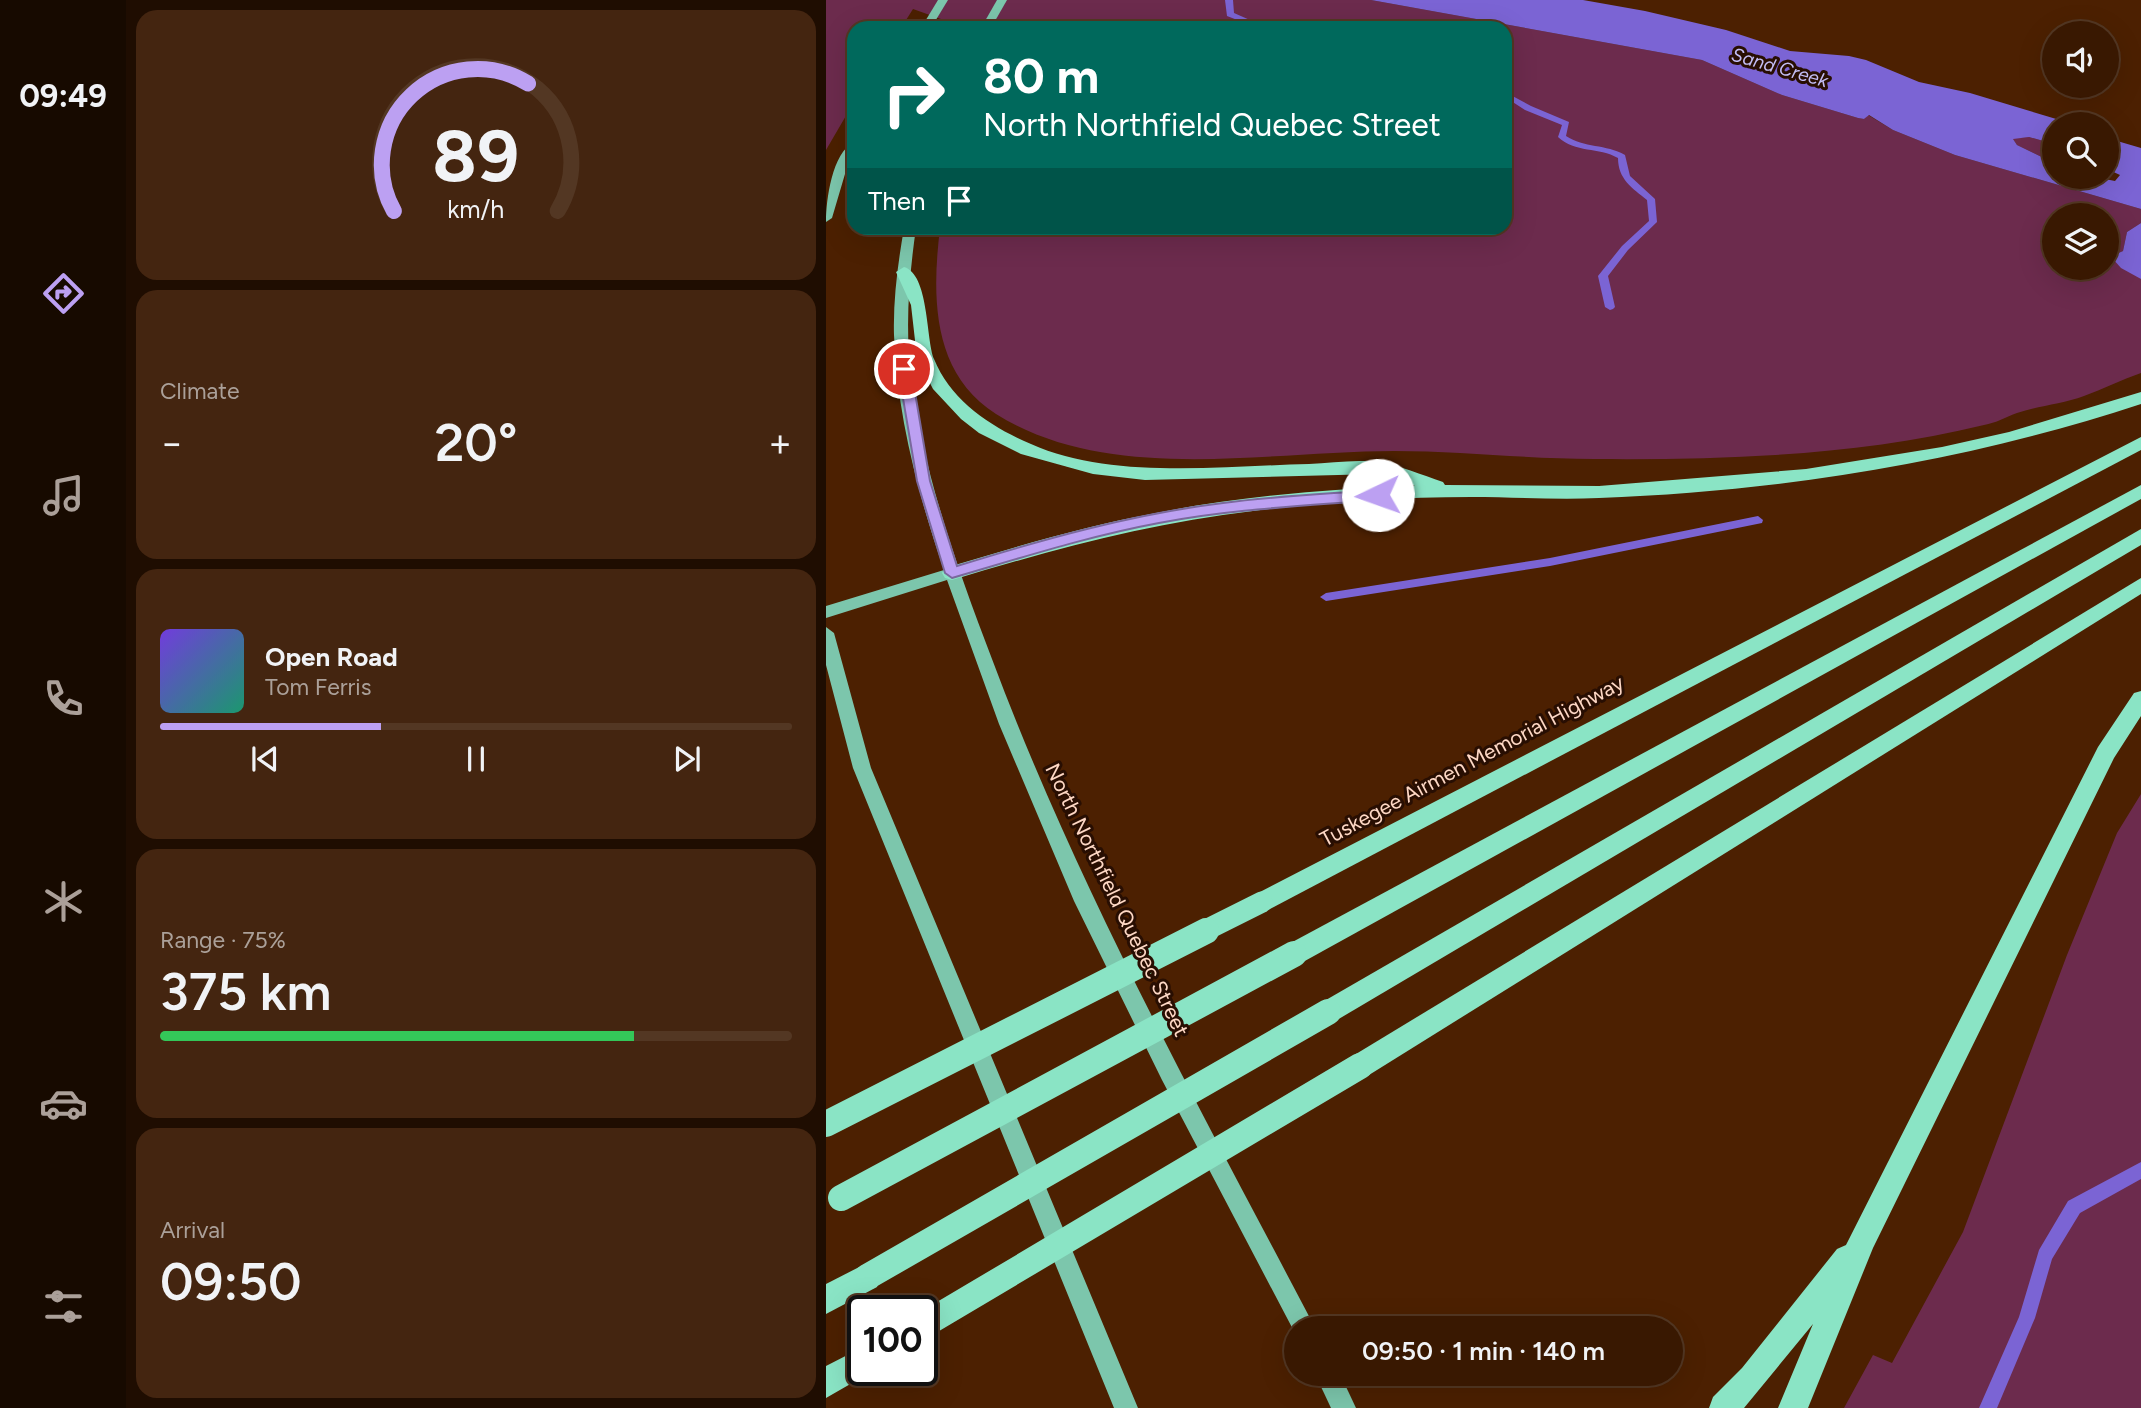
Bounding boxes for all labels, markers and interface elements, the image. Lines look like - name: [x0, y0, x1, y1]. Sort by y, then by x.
- map controls: [2042, 21, 2119, 280]
- button: sound: [2042, 21, 2119, 98]
- water label: Sand Creek: [1729, 43, 1832, 92]
- text: 80 m: [983, 46, 1099, 105]
- icon: right: [868, 49, 959, 140]
- text: 09:49: [19, 77, 107, 115]
- text: North Northfield Quebec Street: [983, 106, 1441, 144]
- text: 89: [433, 112, 519, 199]
- button: search: [2042, 112, 2119, 189]
- icon: arrive: [940, 182, 978, 220]
- text: Then: [868, 185, 926, 217]
- text: km/h: [447, 194, 505, 224]
- button: layers: [2042, 203, 2119, 280]
- icon: directions: [39, 269, 88, 318]
- pin: [874, 339, 934, 399]
- icon: arrive: [885, 350, 923, 388]
- text: Climate: [160, 377, 239, 405]
- text: 20°: [435, 412, 517, 474]
- text: −: [160, 420, 184, 466]
- text: +: [768, 420, 792, 466]
- position arrow: [1341, 458, 1415, 532]
- icon: music: [39, 471, 88, 520]
- text: Open Road: [265, 641, 398, 673]
- street label: Tuskegee Airmen Memorial Highway: [1316, 670, 1628, 852]
- text: Tom Ferris: [265, 673, 371, 701]
- icon: phone: [39, 674, 88, 723]
- icon: previous: [246, 740, 284, 778]
- icon: pause: [457, 740, 495, 778]
- icon: next: [668, 740, 706, 778]
- street label: North Northfield Quebec Street: [1040, 759, 1195, 1040]
- icon: climate: [39, 877, 88, 926]
- text: Range · 75%: [160, 926, 286, 954]
- text: 375 km: [160, 961, 332, 1023]
- icon: car: [39, 1079, 88, 1128]
- text: Arrival: [160, 1216, 225, 1244]
- text: 09:50: [160, 1251, 302, 1313]
- icon: filters: [39, 1282, 88, 1331]
- speed limit sign: 100: [847, 1295, 938, 1386]
- text: 09:50 · 1 min · 140 m: [1362, 1335, 1605, 1367]

